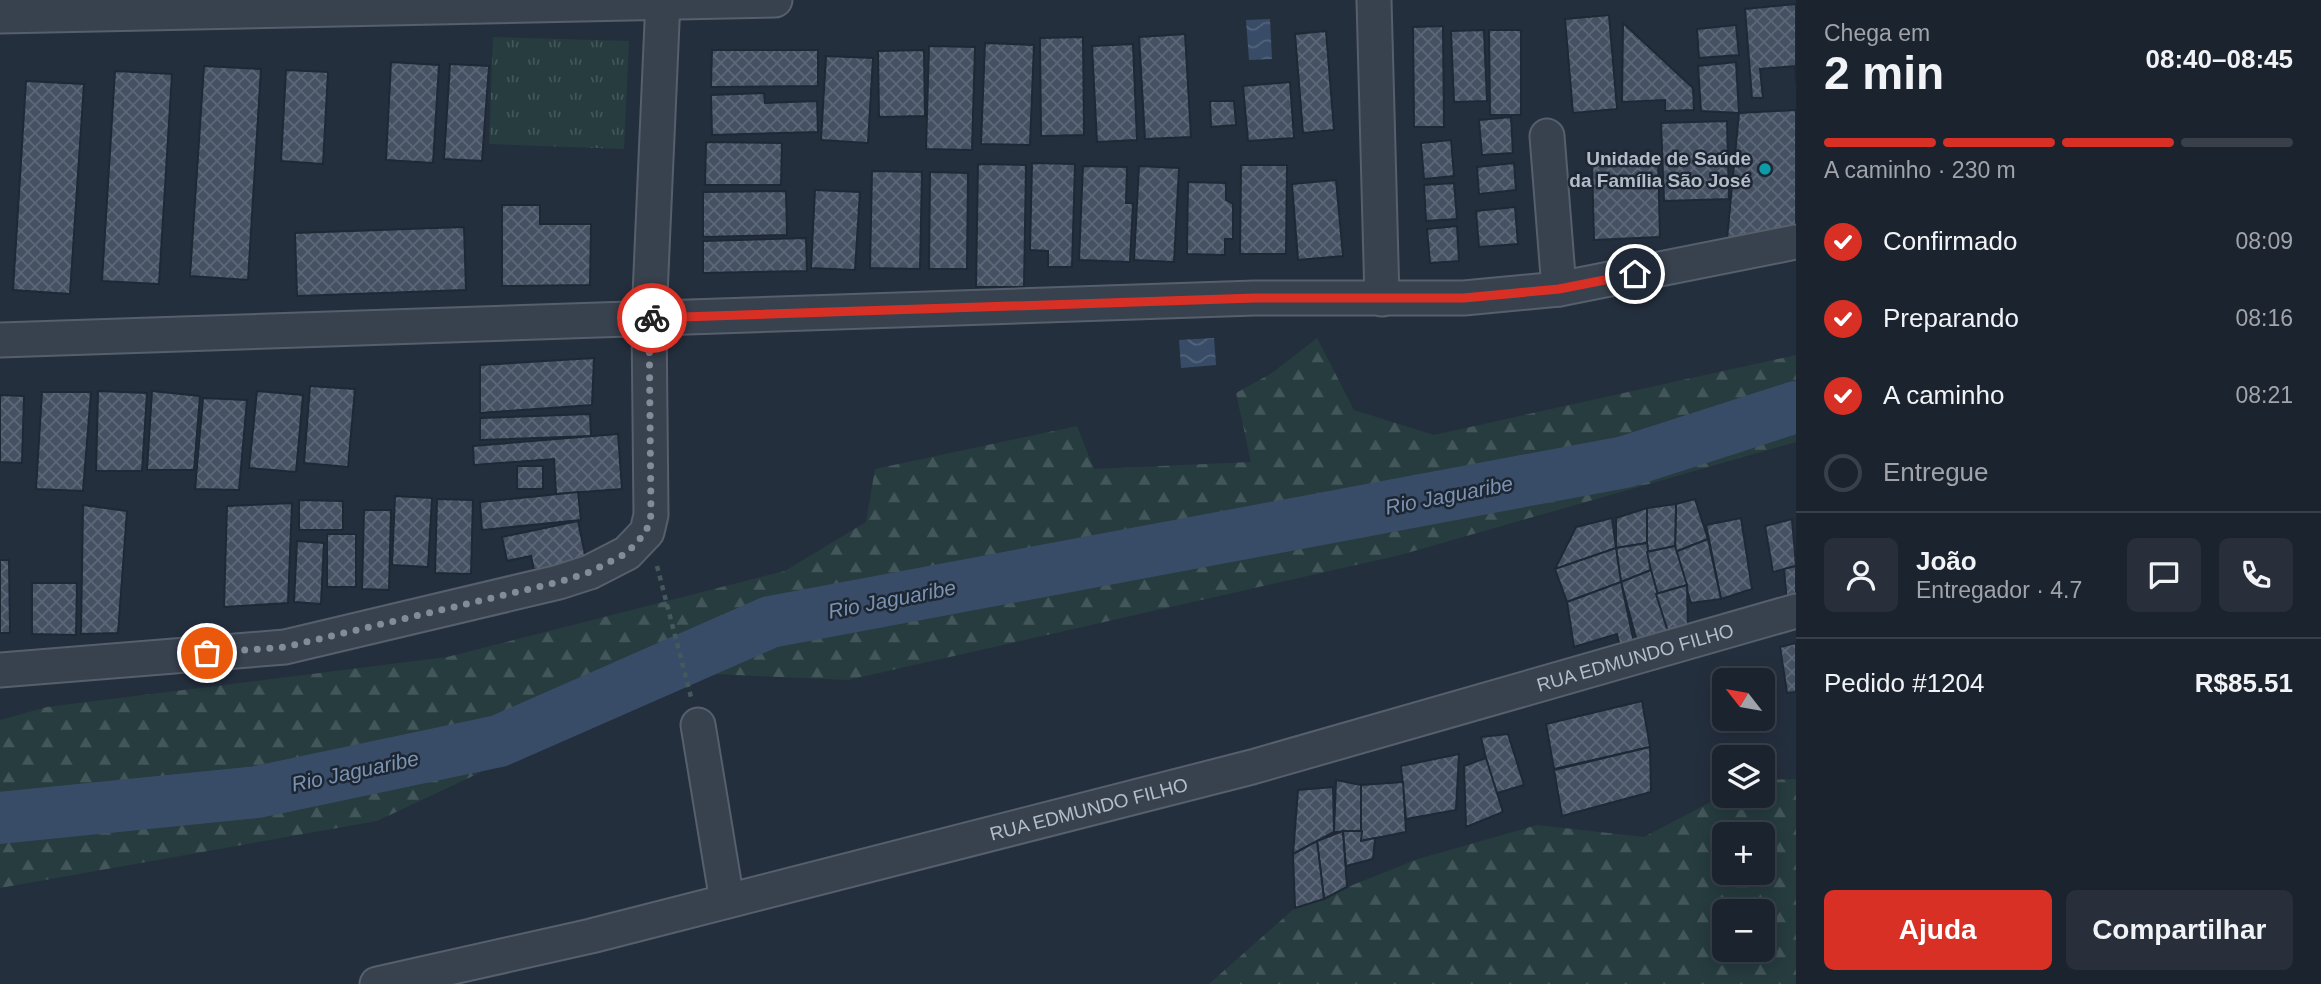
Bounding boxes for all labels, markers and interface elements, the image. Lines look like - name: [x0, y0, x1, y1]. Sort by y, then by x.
- text: Chega em: [1824, 20, 1930, 46]
- text: 08:40–08:45: [2146, 44, 2293, 74]
- text: 2 min: [1824, 47, 1944, 99]
- place label: Unidade de Saúde da Família São José: [1569, 148, 1751, 191]
- text: A caminho · 230 m: [1824, 157, 2016, 183]
- marker: Unidade de Saúde da Família São José: [1757, 161, 1773, 177]
- icon: check: [1824, 223, 1862, 261]
- text: Confirmado: [1883, 226, 2017, 256]
- text: 08:09: [2235, 228, 2293, 254]
- pin: [1605, 244, 1665, 304]
- icon: home: [1616, 255, 1654, 293]
- courier: [617, 283, 687, 353]
- icon: bike: [633, 299, 671, 337]
- icon: check: [1824, 300, 1862, 338]
- text: Preparando: [1883, 303, 2019, 333]
- text: 08:16: [2235, 305, 2293, 331]
- icon: check: [1824, 377, 1862, 415]
- text: A caminho: [1883, 380, 2004, 410]
- text: 08:21: [2235, 382, 2293, 408]
- text: Entregue: [1883, 457, 1989, 487]
- water label: Rio Jaguaribe: [1383, 471, 1515, 519]
- button: person: [1824, 538, 1898, 612]
- button: chat: [2127, 538, 2201, 612]
- button: phone: [2219, 538, 2293, 612]
- text: João: [1916, 546, 1977, 576]
- water label: Rio Jaguaribe: [826, 575, 958, 623]
- text: Entregador · 4.7: [1916, 577, 2082, 603]
- street label: RUA EDMUNDO FILHO: [1534, 619, 1736, 695]
- pin: [177, 623, 237, 683]
- icon: bag: [188, 634, 226, 672]
- north arrow: [1712, 668, 1774, 732]
- map controls: [1712, 668, 1775, 962]
- text: Pedido #1204: [1824, 668, 1984, 698]
- text: R$85.51: [2195, 668, 2293, 698]
- button: layers: [1712, 745, 1775, 808]
- water label: Rio Jaguaribe: [289, 746, 421, 796]
- street label: RUA EDMUNDO FILHO: [987, 773, 1190, 844]
- button: +: [1712, 822, 1775, 885]
- button: Ajuda: [1824, 890, 2052, 970]
- button: Compartilhar: [2066, 890, 2293, 970]
- button: −: [1712, 899, 1775, 962]

